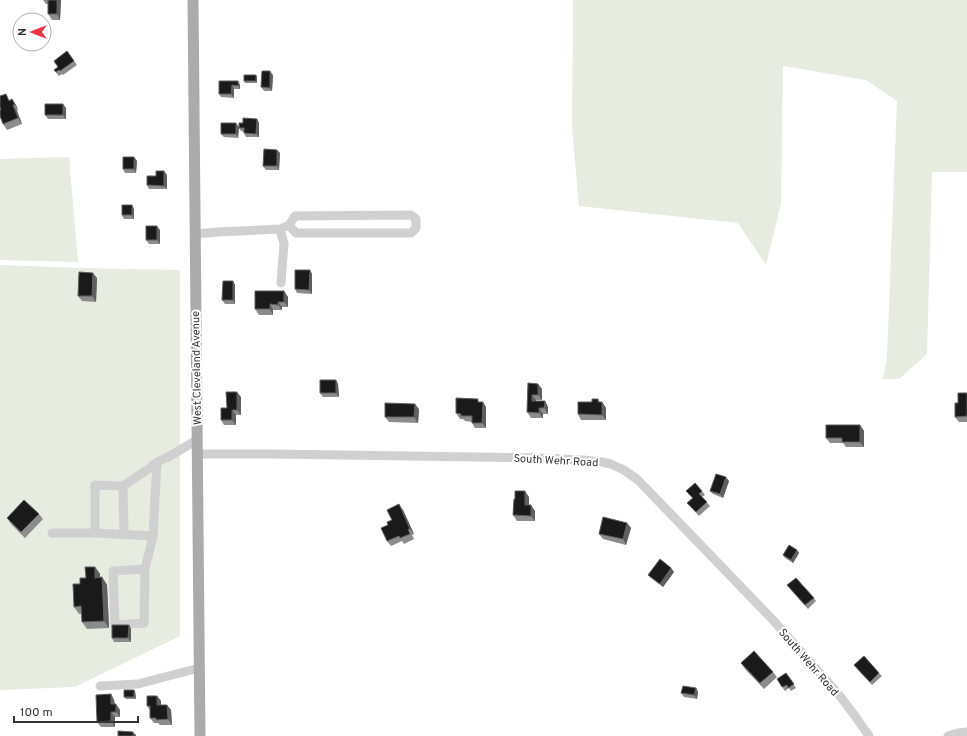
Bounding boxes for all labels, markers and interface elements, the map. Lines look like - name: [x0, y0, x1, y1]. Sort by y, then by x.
- north arrow: [12, 12, 52, 52]
- text: N: [16, 28, 30, 36]
- street label: West Cleveland Avenue: [189, 311, 205, 425]
- street label: South Wehr Road: [513, 452, 599, 470]
- street label: South Wehr Road: [775, 626, 841, 699]
- scale bar: [14, 698, 138, 724]
- text: 100 m: [20, 705, 53, 721]

